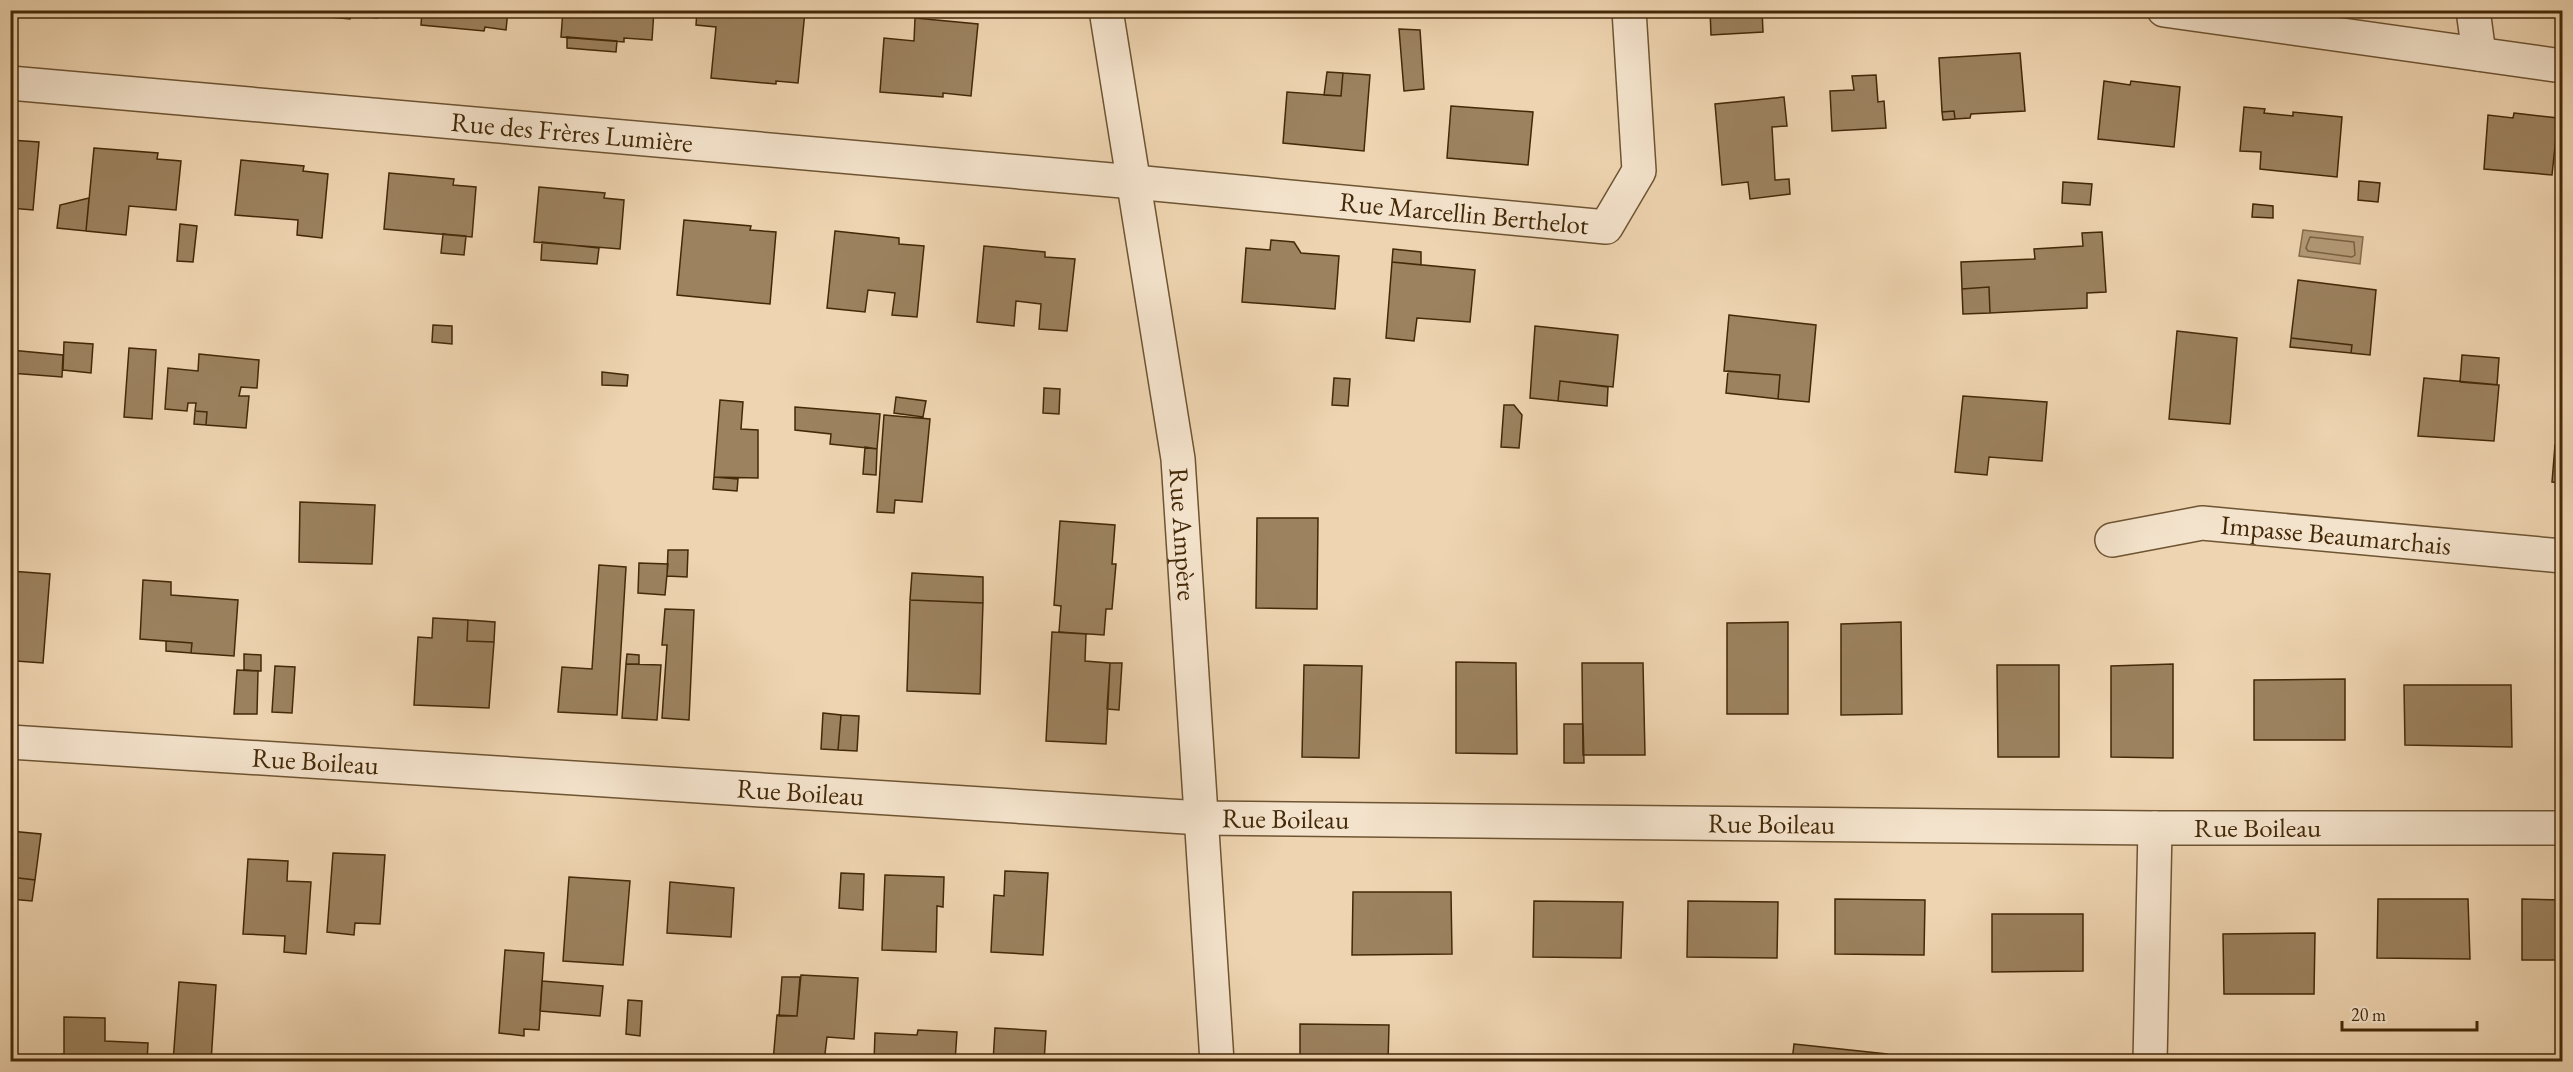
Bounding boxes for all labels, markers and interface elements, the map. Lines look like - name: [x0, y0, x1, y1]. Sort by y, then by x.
- street label: Rue des Frères Lumière: [449, 104, 694, 160]
- street label: Rue Marcellin Berthelot: [1338, 184, 1591, 242]
- street label: Rue Ampère: [1162, 466, 1205, 602]
- street label: Impasse Beaumarchais: [2219, 507, 2453, 563]
- street label: Rue Boileau: [251, 739, 380, 783]
- street label: Rue Boileau: [736, 770, 865, 813]
- street label: Rue Boileau: [1222, 800, 1349, 837]
- street label: Rue Boileau: [1708, 805, 1835, 842]
- street label: Rue Boileau: [2194, 810, 2321, 845]
- scale bar: [2342, 994, 2477, 1032]
- text: 20 m: [2351, 1003, 2386, 1026]

